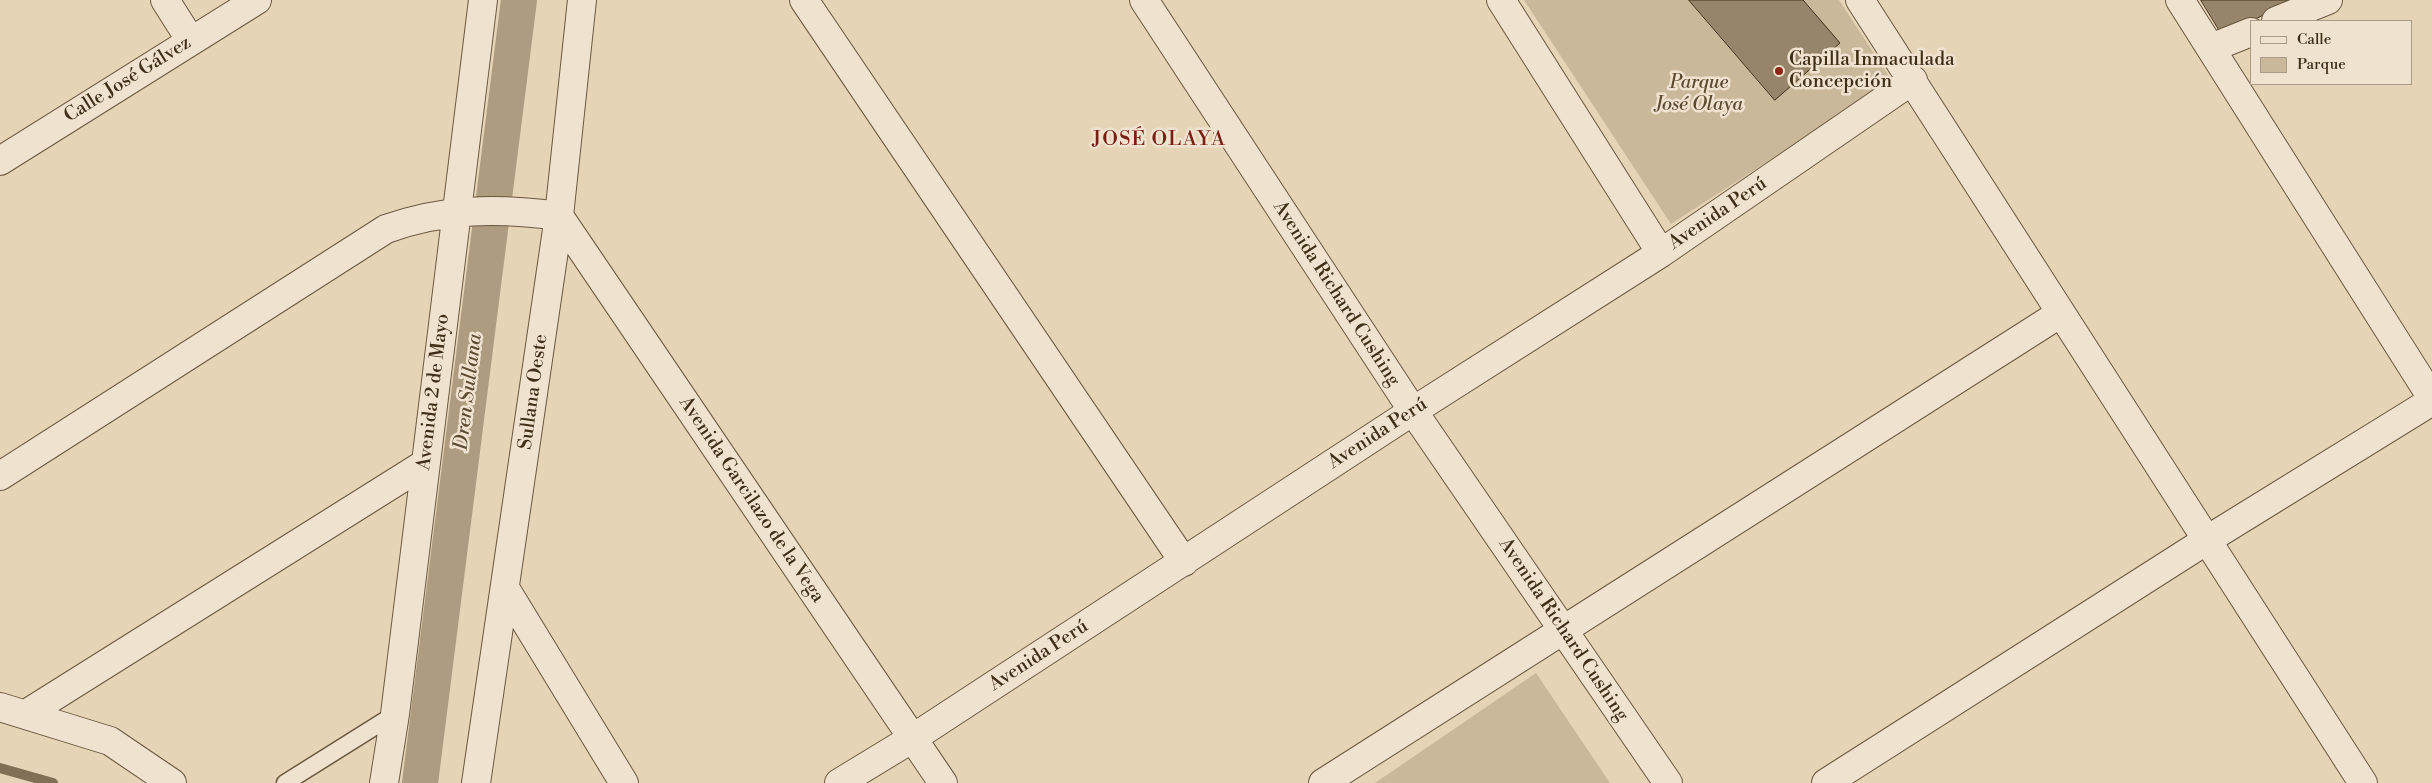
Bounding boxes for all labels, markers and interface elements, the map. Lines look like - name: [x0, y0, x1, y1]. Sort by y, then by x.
- legend: [2250, 20, 2412, 85]
- text: Calle: [2297, 30, 2331, 49]
- street label: Calle José Gálvez: [60, 32, 196, 128]
- place label: Capilla Inmaculada Concepción: [1789, 49, 1955, 93]
- text: Parque: [2297, 55, 2346, 74]
- marker: Capilla Inmaculada Concepción: [1773, 65, 1785, 77]
- park label: Parque José Olaya: [1655, 72, 1743, 116]
- district label: JOSÉ OLAYA: [1091, 128, 1227, 152]
- street label: Avenida Perú: [1664, 173, 1772, 255]
- street label: Avenida Richard Cushing: [1268, 197, 1404, 391]
- street label: Avenida 2 de Mayo: [413, 312, 455, 472]
- water label: Dren Sullana: [450, 332, 488, 452]
- street label: Sullana Oeste: [515, 333, 553, 451]
- street label: Avenida Garcilazo de la Vega: [673, 393, 829, 607]
- street label: Avenida Perú: [1324, 393, 1432, 475]
- street label: Avenida Richard Cushing: [1493, 534, 1633, 726]
- street label: Avenida Perú: [985, 615, 1093, 697]

